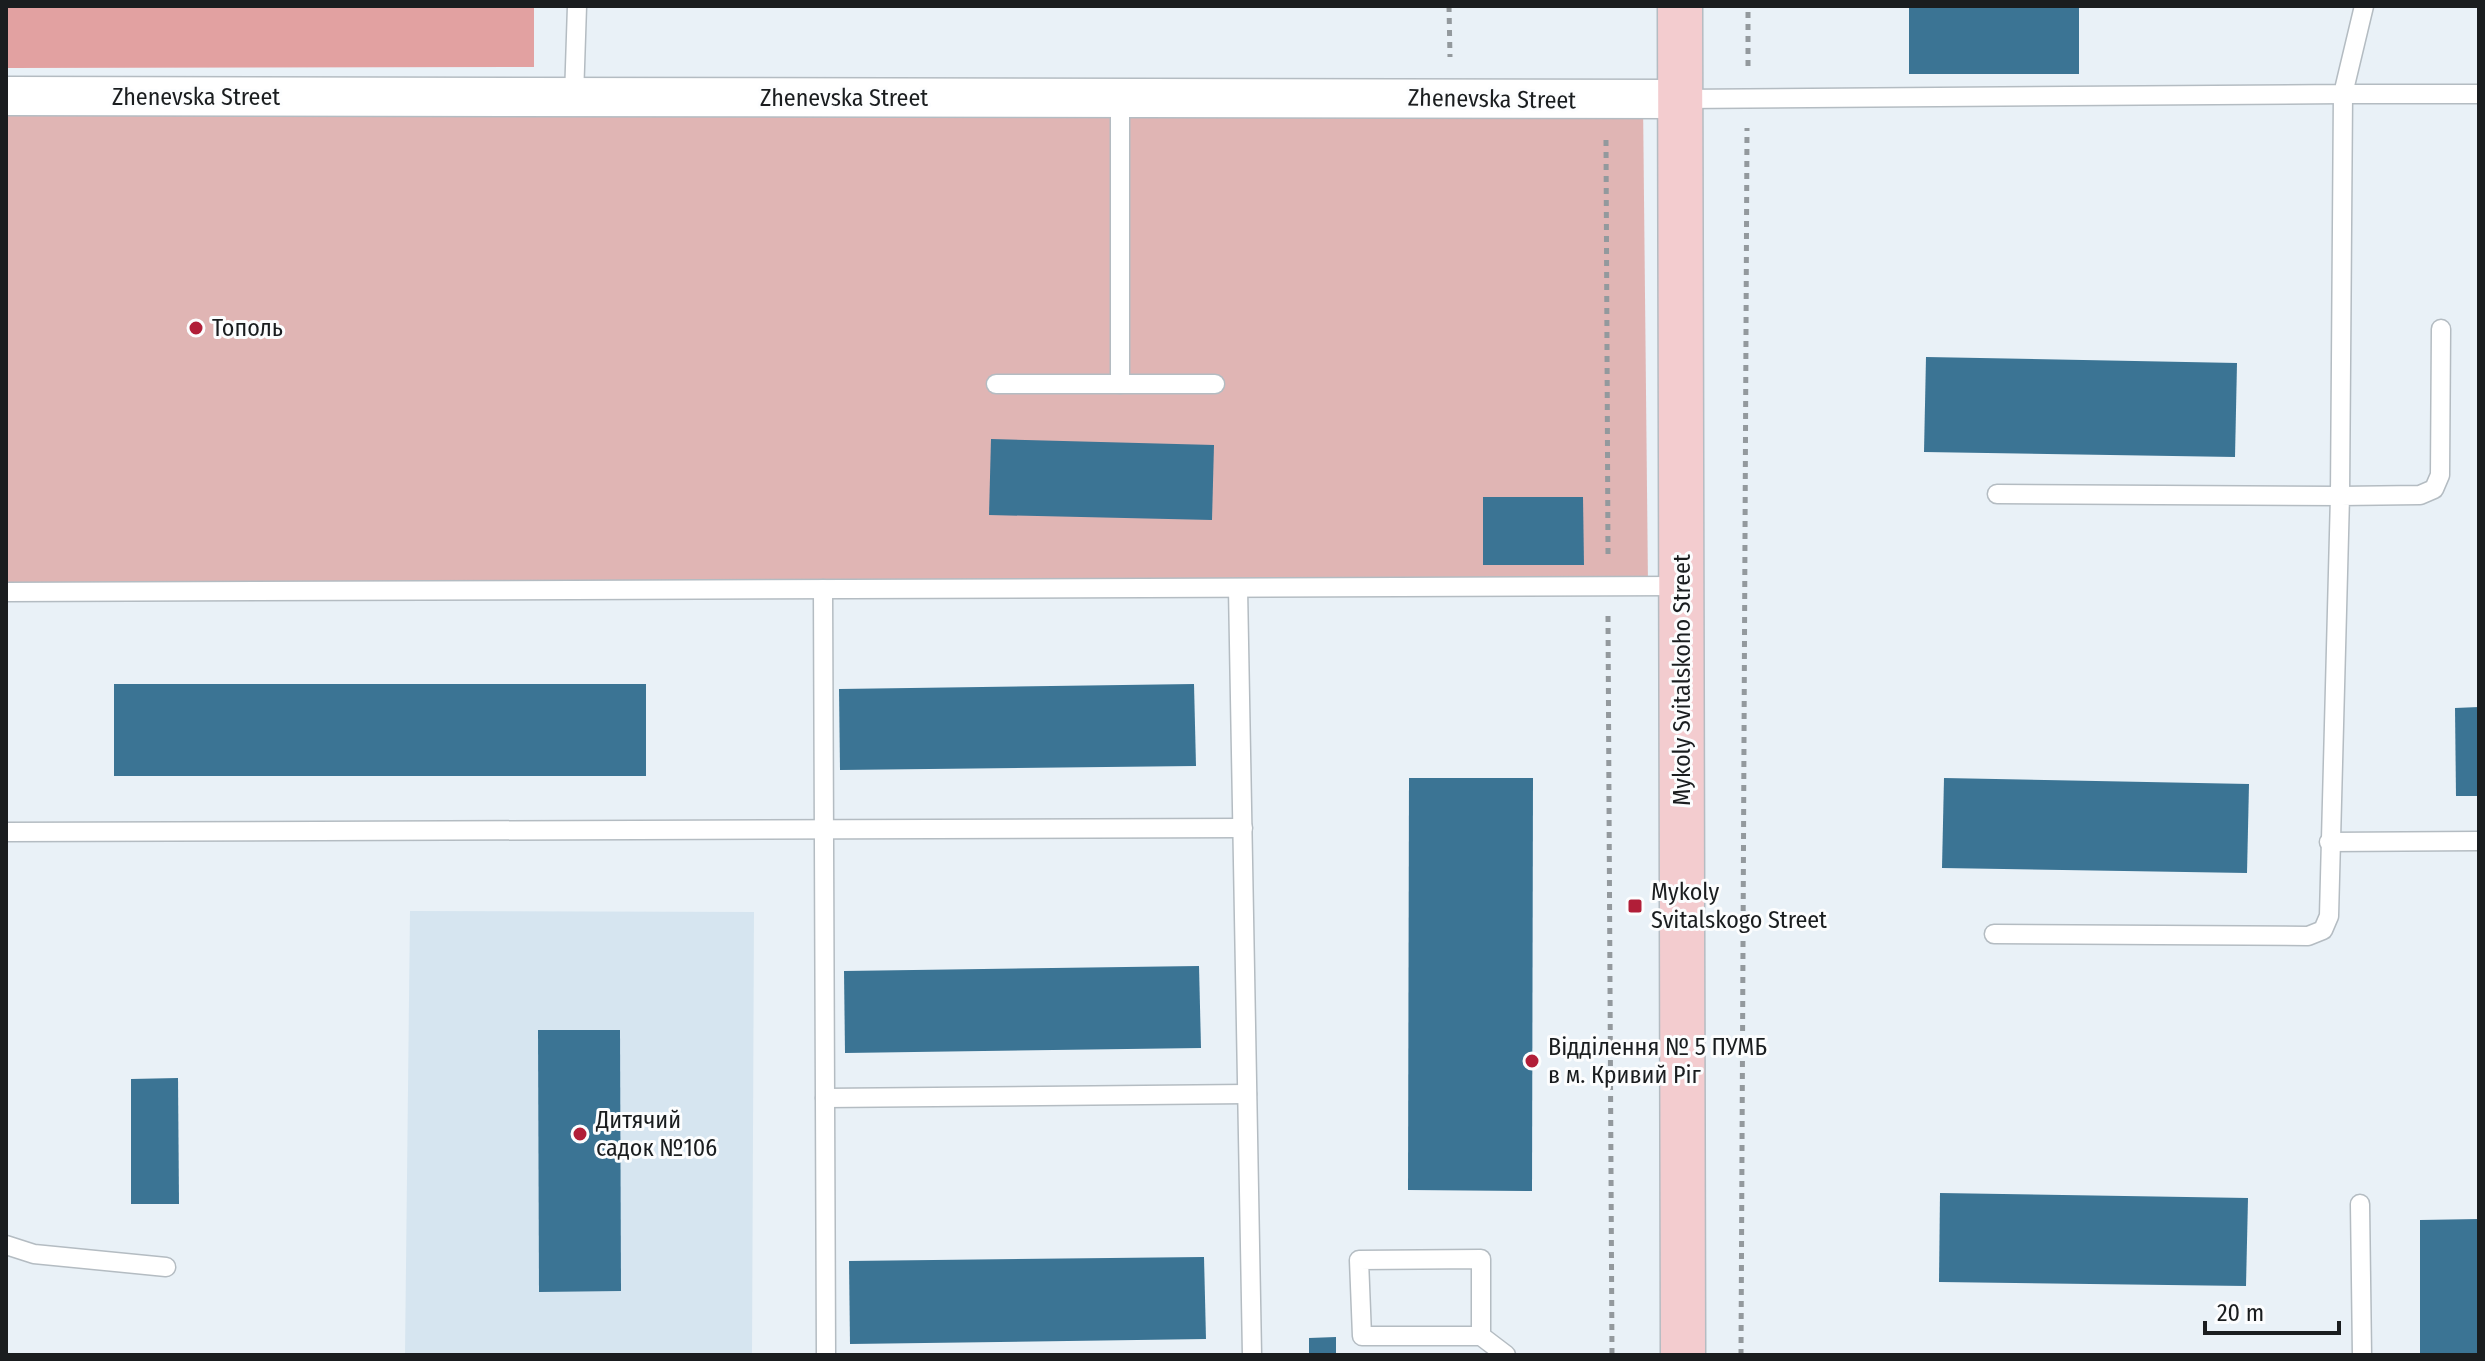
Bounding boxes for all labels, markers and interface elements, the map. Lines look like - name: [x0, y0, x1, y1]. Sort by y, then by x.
- street label: Zhenevska Street: [112, 83, 280, 111]
- street label: Zhenevska Street: [760, 84, 928, 112]
- street label: Zhenevska Street: [1408, 84, 1576, 114]
- place label: Тополь: [212, 314, 283, 342]
- marker: Тополь: [187, 319, 205, 337]
- street label: Mykoly Svitalskoho Street: [1668, 554, 1696, 806]
- place label: Mykoly Svitalskogo Street: [1651, 878, 1827, 934]
- marker: Mykoly Svitalskogo Street: [1626, 897, 1644, 915]
- place label: Відділення № 5 ПУМБ в м. Кривий Ріг: [1548, 1033, 1767, 1089]
- marker: Відділення № 5 ПУМБ в м. Кривий Ріг: [1523, 1052, 1541, 1070]
- place label: Дитячий садок №106: [595, 1106, 717, 1162]
- marker: Дитячий садок №106: [571, 1125, 589, 1143]
- scale bar: [2205, 1285, 2339, 1335]
- text: 20 m: [2217, 1299, 2264, 1327]

